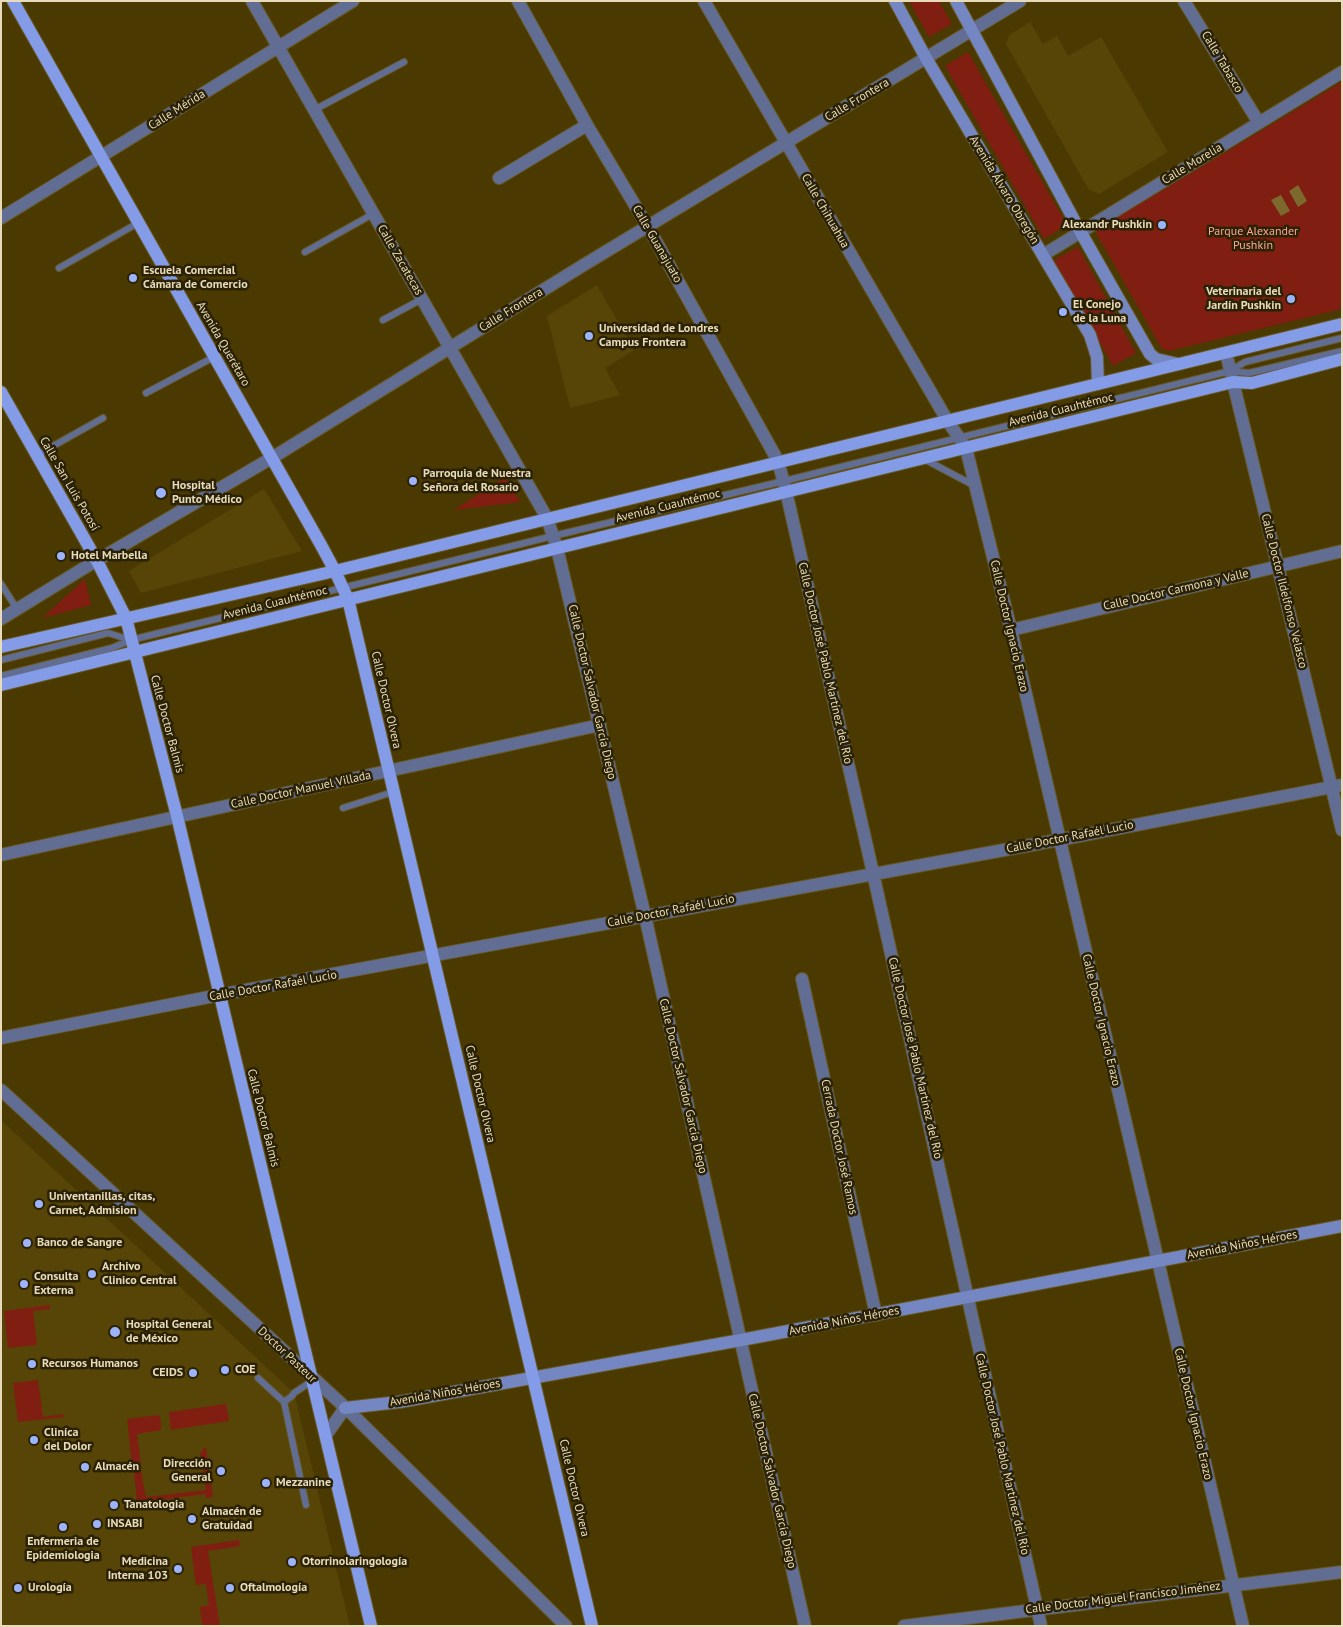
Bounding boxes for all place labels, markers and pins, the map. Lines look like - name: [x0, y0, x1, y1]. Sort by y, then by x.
- place label: Alexandr Pushkin: [1063, 218, 1152, 232]
- marker: Alexandr Pushkin: [1156, 219, 1168, 231]
- place label: Escuela Comercial Cámara de Comercio: [143, 264, 248, 292]
- marker: Escuela Comercial Cámara de Comercio: [127, 272, 139, 284]
- place label: Veterinaria del Jardín Pushkin: [1206, 285, 1281, 313]
- marker: Veterinaria del Jardín Pushkin: [1285, 293, 1297, 305]
- place label: El Conejo de la Luna: [1073, 298, 1126, 326]
- marker: El Conejo de la Luna: [1057, 306, 1069, 318]
- place label: Universidad de Londres Campus Frontera: [599, 322, 719, 350]
- marker: Universidad de Londres Campus Frontera: [583, 330, 595, 342]
- place label: Parroquia de Nuestra Señora del Rosario: [423, 467, 531, 495]
- marker: Parroquia de Nuestra Señora del Rosario: [407, 475, 419, 487]
- place label: Hospital Punto Médico: [172, 479, 242, 507]
- marker: Hospital Punto Médico: [154, 486, 168, 500]
- place label: Hotel Marbella: [71, 549, 147, 563]
- marker: Hotel Marbella: [55, 550, 67, 562]
- place label: Univentanillas, citas, Carnet, Admision: [49, 1190, 155, 1218]
- marker: Univentanillas, citas, Carnet, Admision: [33, 1198, 45, 1210]
- place label: Banco de Sangre: [37, 1236, 122, 1250]
- marker: Banco de Sangre: [21, 1237, 33, 1249]
- place label: Archivo Clinico Central: [102, 1260, 176, 1288]
- marker: Archivo Clinico Central: [86, 1268, 98, 1280]
- place label: Consulta Externa: [34, 1270, 78, 1298]
- marker: Consulta Externa: [18, 1278, 30, 1290]
- place label: Hospital General de México: [126, 1318, 211, 1346]
- marker: Hospital General de México: [108, 1325, 122, 1339]
- place label: Recursos Humanos: [42, 1357, 138, 1371]
- marker: Recursos Humanos: [26, 1358, 38, 1370]
- place label: COE: [235, 1363, 256, 1377]
- marker: COE: [219, 1364, 231, 1376]
- place label: CEIDS: [152, 1366, 183, 1380]
- marker: CEIDS: [187, 1367, 199, 1379]
- place label: Cliníca del Dolor: [44, 1426, 92, 1454]
- marker: Cliníca del Dolor: [28, 1434, 40, 1446]
- place label: Dirección General: [163, 1457, 211, 1485]
- place label: Almacén: [95, 1460, 139, 1474]
- marker: Almacén: [79, 1461, 91, 1473]
- marker: Dirección General: [215, 1465, 227, 1477]
- place label: Mezzanine: [276, 1476, 331, 1490]
- marker: Mezzanine: [260, 1477, 272, 1489]
- place label: Tanatologia: [124, 1498, 184, 1512]
- marker: Tanatologia: [108, 1499, 120, 1511]
- place label: Almacén de Gratuidad: [202, 1505, 262, 1533]
- marker: Almacén de Gratuidad: [186, 1513, 198, 1525]
- place label: INSABI: [107, 1517, 142, 1531]
- marker: INSABI: [91, 1518, 103, 1530]
- marker: Enfermeria de Epidemiologia: [57, 1521, 69, 1533]
- place label: Enfermeria de Epidemiologia: [26, 1535, 100, 1563]
- place label: Medicina Interna 103: [108, 1555, 168, 1583]
- place label: Otorrinolaringología: [302, 1555, 407, 1569]
- marker: Otorrinolaringología: [286, 1556, 298, 1568]
- marker: Medicina Interna 103: [172, 1563, 184, 1575]
- place label: Urología: [28, 1581, 72, 1595]
- place label: Oftalmología: [240, 1581, 307, 1595]
- marker: Urología: [12, 1582, 24, 1594]
- marker: Oftalmología: [224, 1582, 236, 1594]

